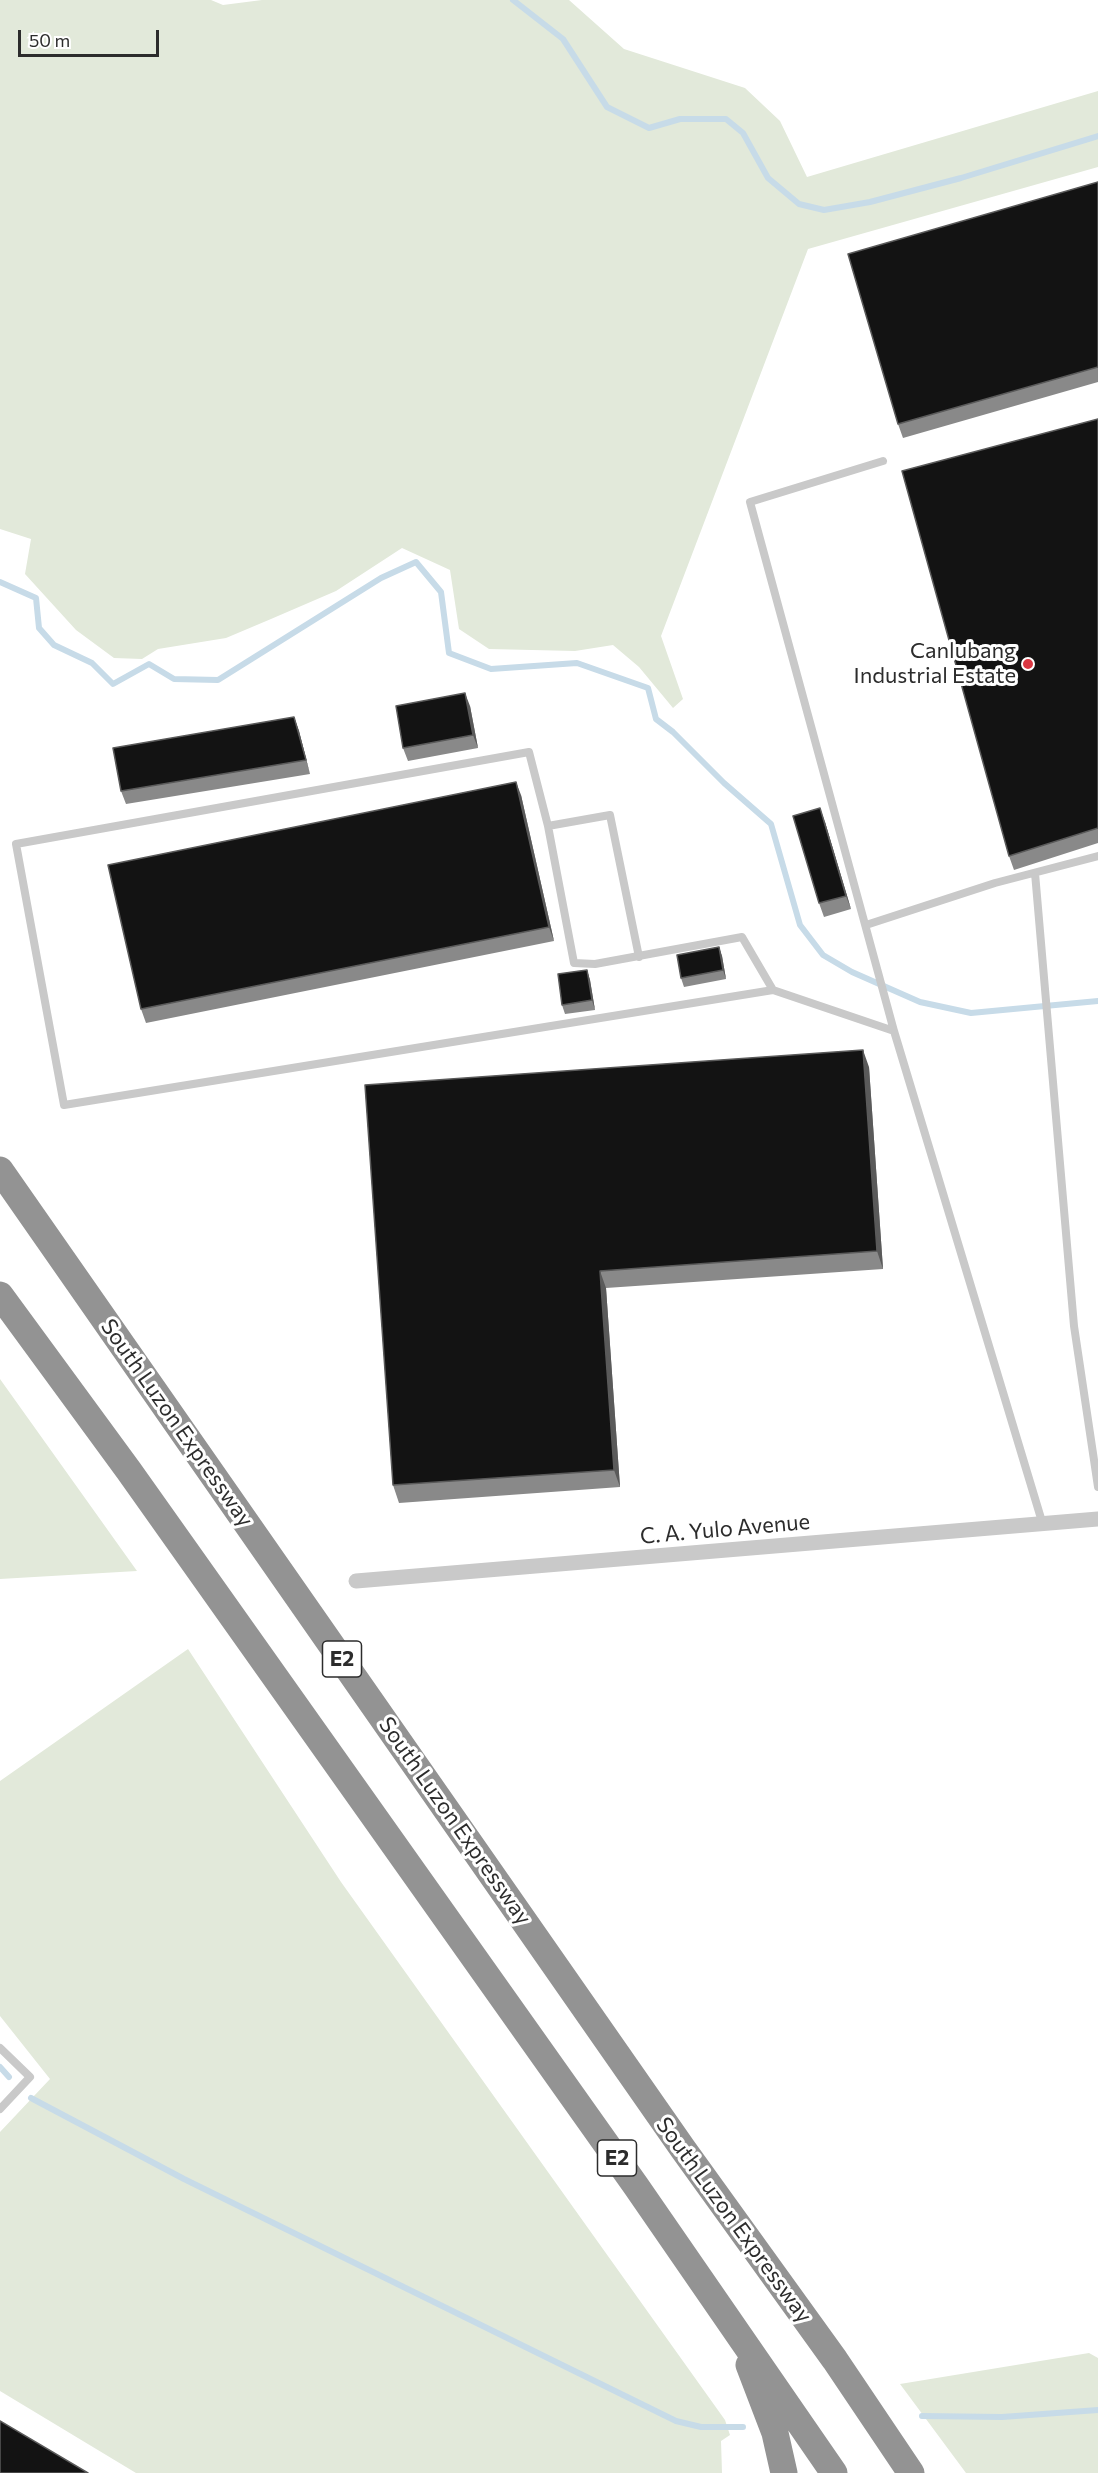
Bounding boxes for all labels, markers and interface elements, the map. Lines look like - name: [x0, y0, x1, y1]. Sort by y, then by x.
- scale bar: [21, 18, 162, 56]
- text: 50 m: [29, 29, 70, 51]
- place label: Canlubang Industrial Estate: [854, 638, 1016, 690]
- marker: Canlubang Industrial Estate: [1021, 657, 1035, 671]
- street label: South Luzon Expressway: [95, 1314, 259, 1532]
- street label: C. A. Yulo Avenue: [639, 1508, 811, 1550]
- road number: E2: [322, 1641, 362, 1677]
- street label: South Luzon Expressway: [373, 1712, 537, 1930]
- street label: South Luzon Expressway: [651, 2112, 817, 2328]
- road number: E2: [598, 2140, 636, 2176]

